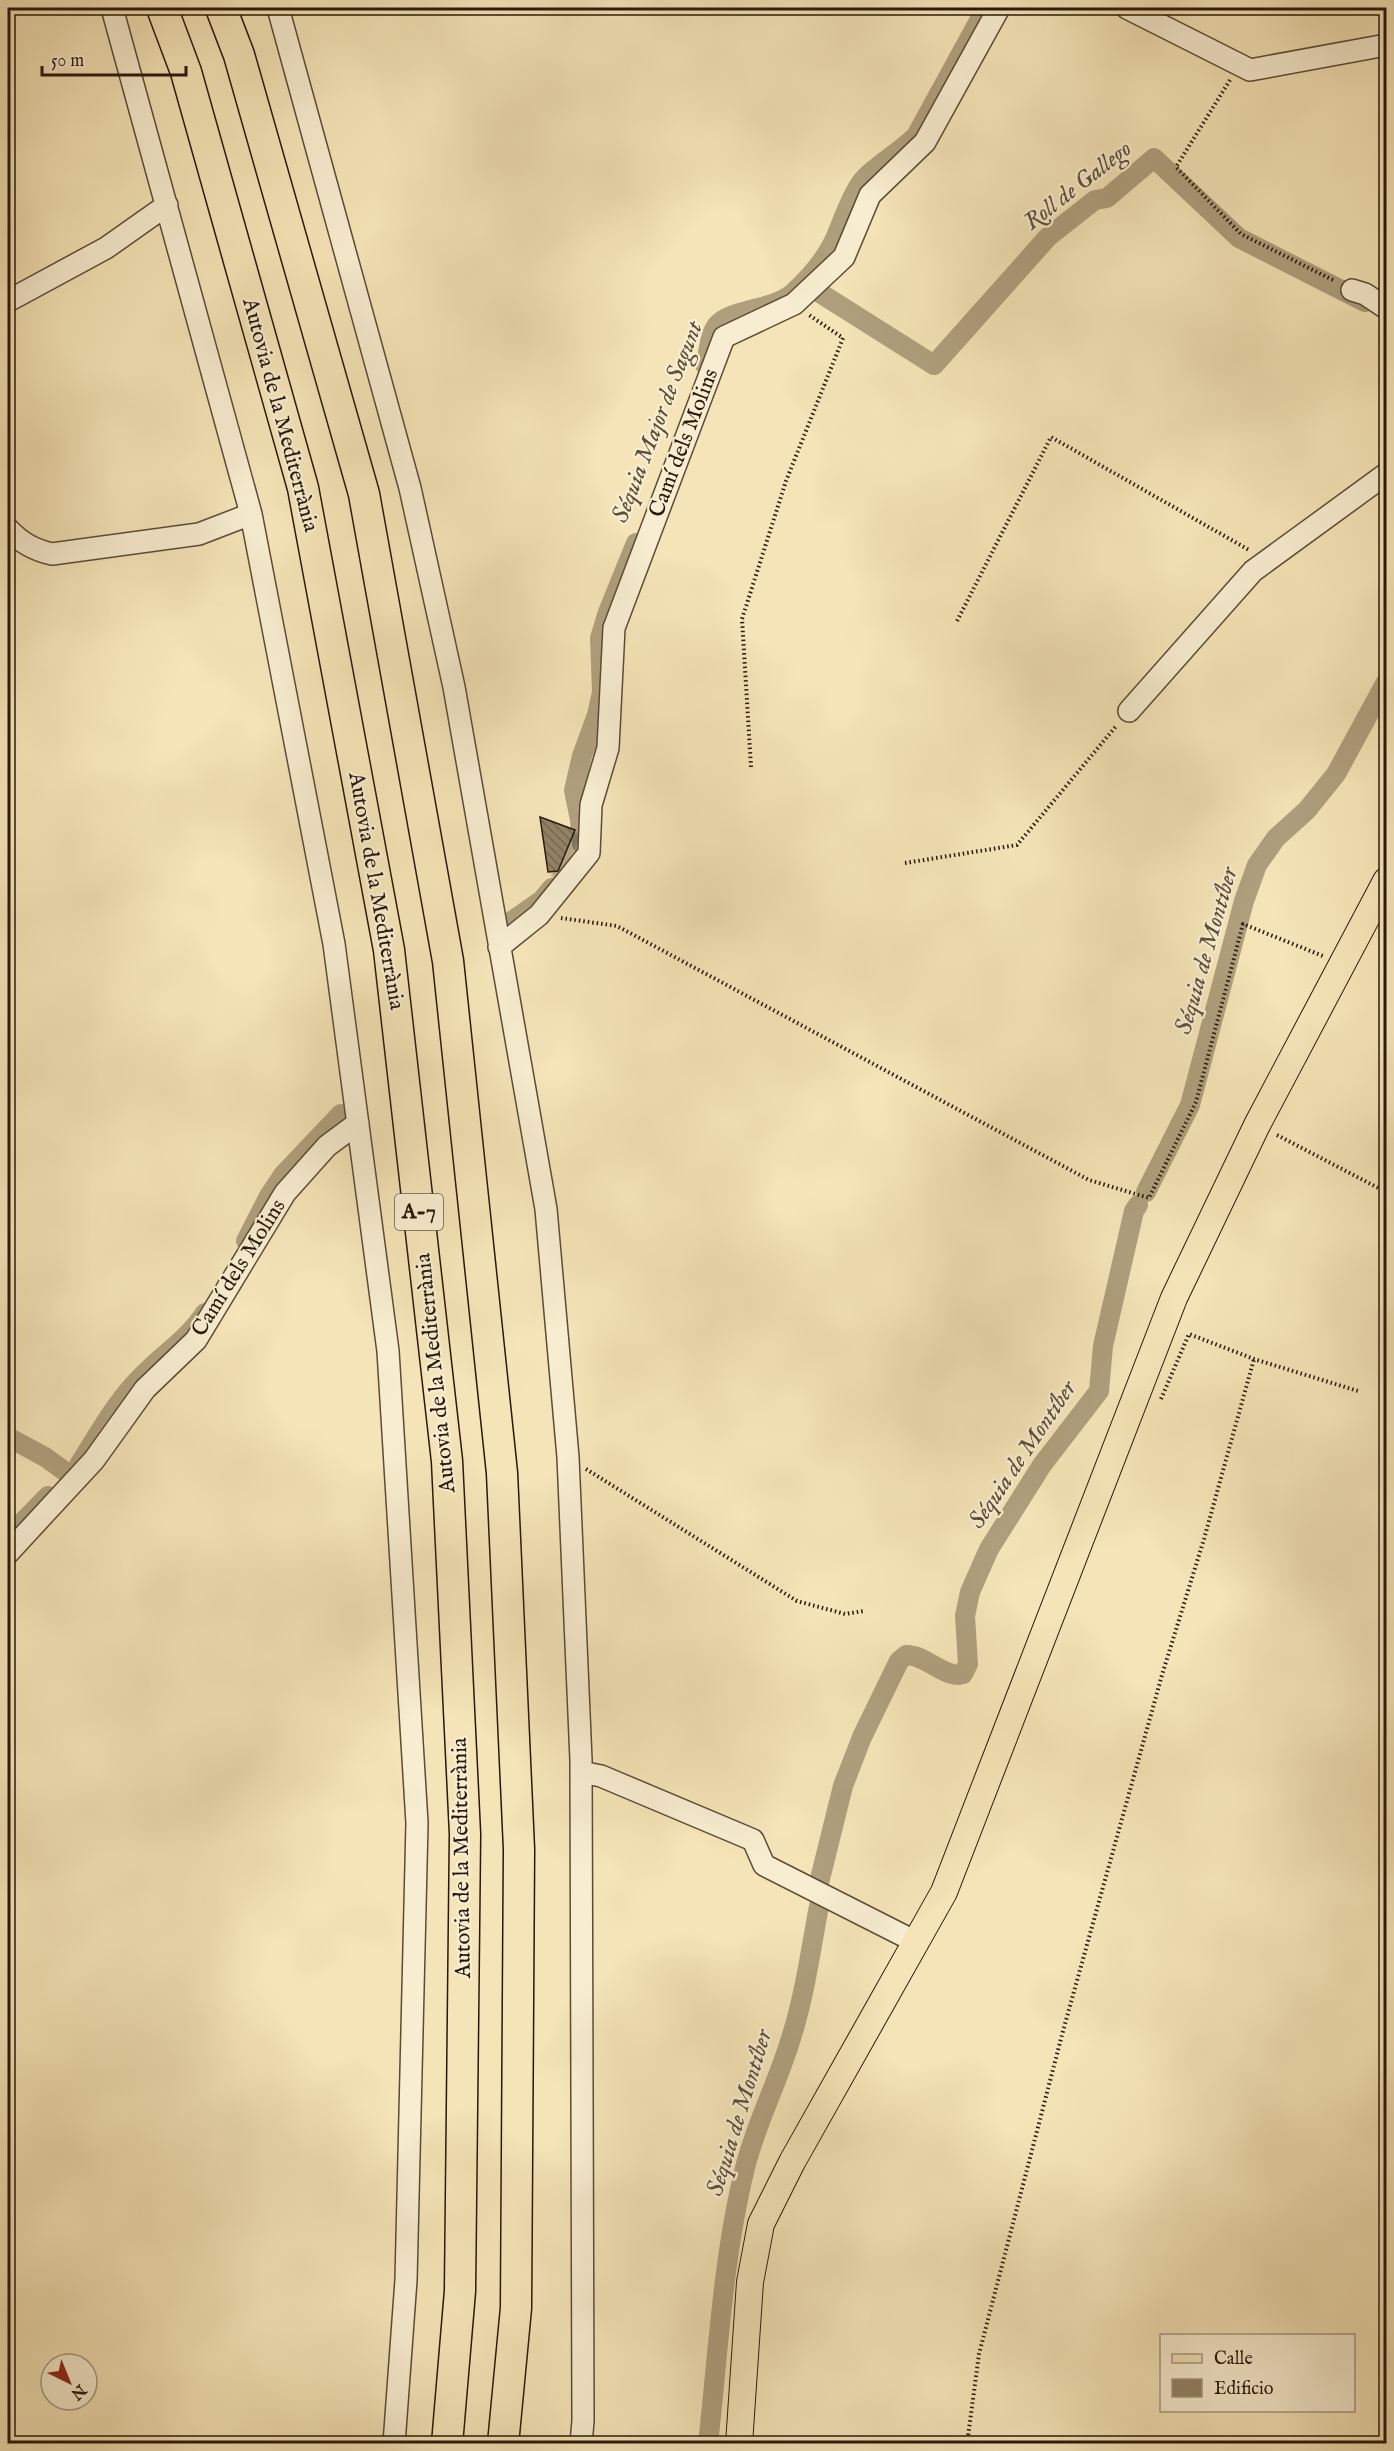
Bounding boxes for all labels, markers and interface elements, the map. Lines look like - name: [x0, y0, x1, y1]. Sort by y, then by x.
- scale bar: [42, 39, 186, 77]
- text: 50 m: [51, 50, 84, 73]
- water label: Roll de Gallego: [1018, 134, 1138, 238]
- street label: Autovia de la Mediterrània: [235, 294, 325, 535]
- water label: Séquia Major de Sagunt: [605, 316, 711, 527]
- street label: Camí dels Molins: [643, 365, 725, 521]
- street label: Autovia de la Mediterrània: [341, 769, 411, 1013]
- water label: Séquia de Montíber: [1168, 862, 1246, 1038]
- street label: Camí dels Molins: [186, 1194, 292, 1342]
- road number: A-7: [395, 1194, 443, 1230]
- street label: Autovia de la Mediterrània: [409, 1251, 463, 1495]
- water label: Séquia de Montíber: [962, 1373, 1085, 1535]
- street label: Autovia de la Mediterrània: [446, 1737, 478, 1980]
- water label: Séquia de Montíber: [700, 2024, 781, 2200]
- legend: [1160, 2334, 1355, 2412]
- text: Calle: [1214, 2348, 1253, 2371]
- north arrow: [39, 2352, 99, 2412]
- text: Edificio: [1214, 2378, 1274, 2401]
- text: N: [66, 2379, 90, 2404]

